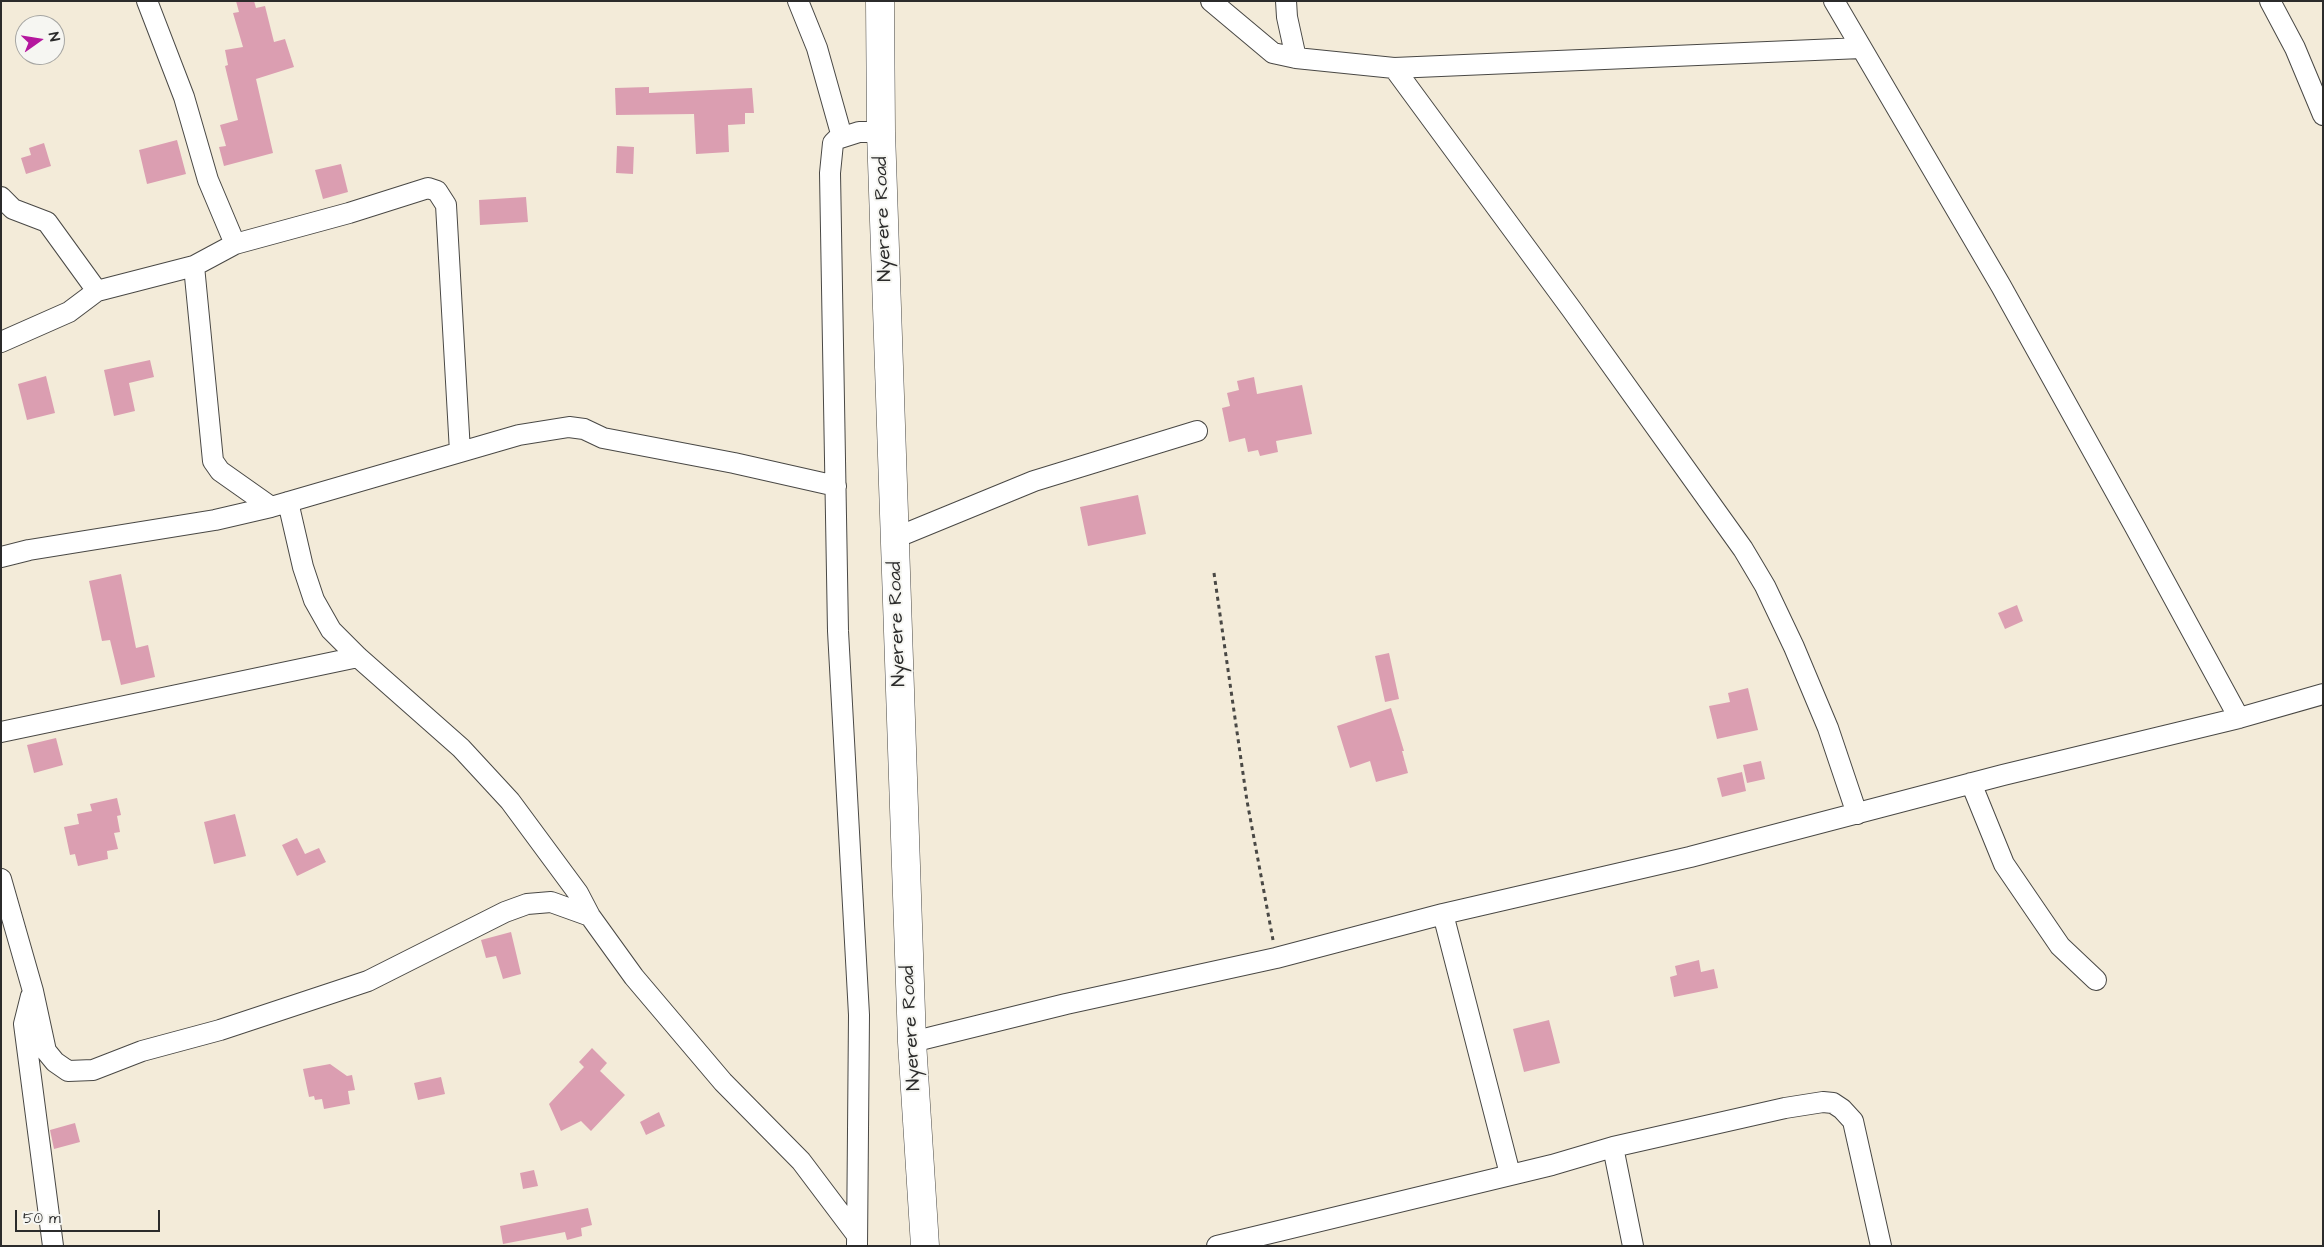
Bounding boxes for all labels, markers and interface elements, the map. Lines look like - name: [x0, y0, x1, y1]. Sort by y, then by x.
- north arrow: [15, 15, 65, 65]
- text: N: [43, 30, 64, 43]
- street label: Nyerere Road: [870, 156, 898, 282]
- street label: Nyerere Road: [884, 561, 912, 687]
- street label: Nyerere Road: [897, 965, 927, 1091]
- scale bar: [18, 1200, 162, 1232]
- text: 50 m: [23, 1208, 61, 1229]

